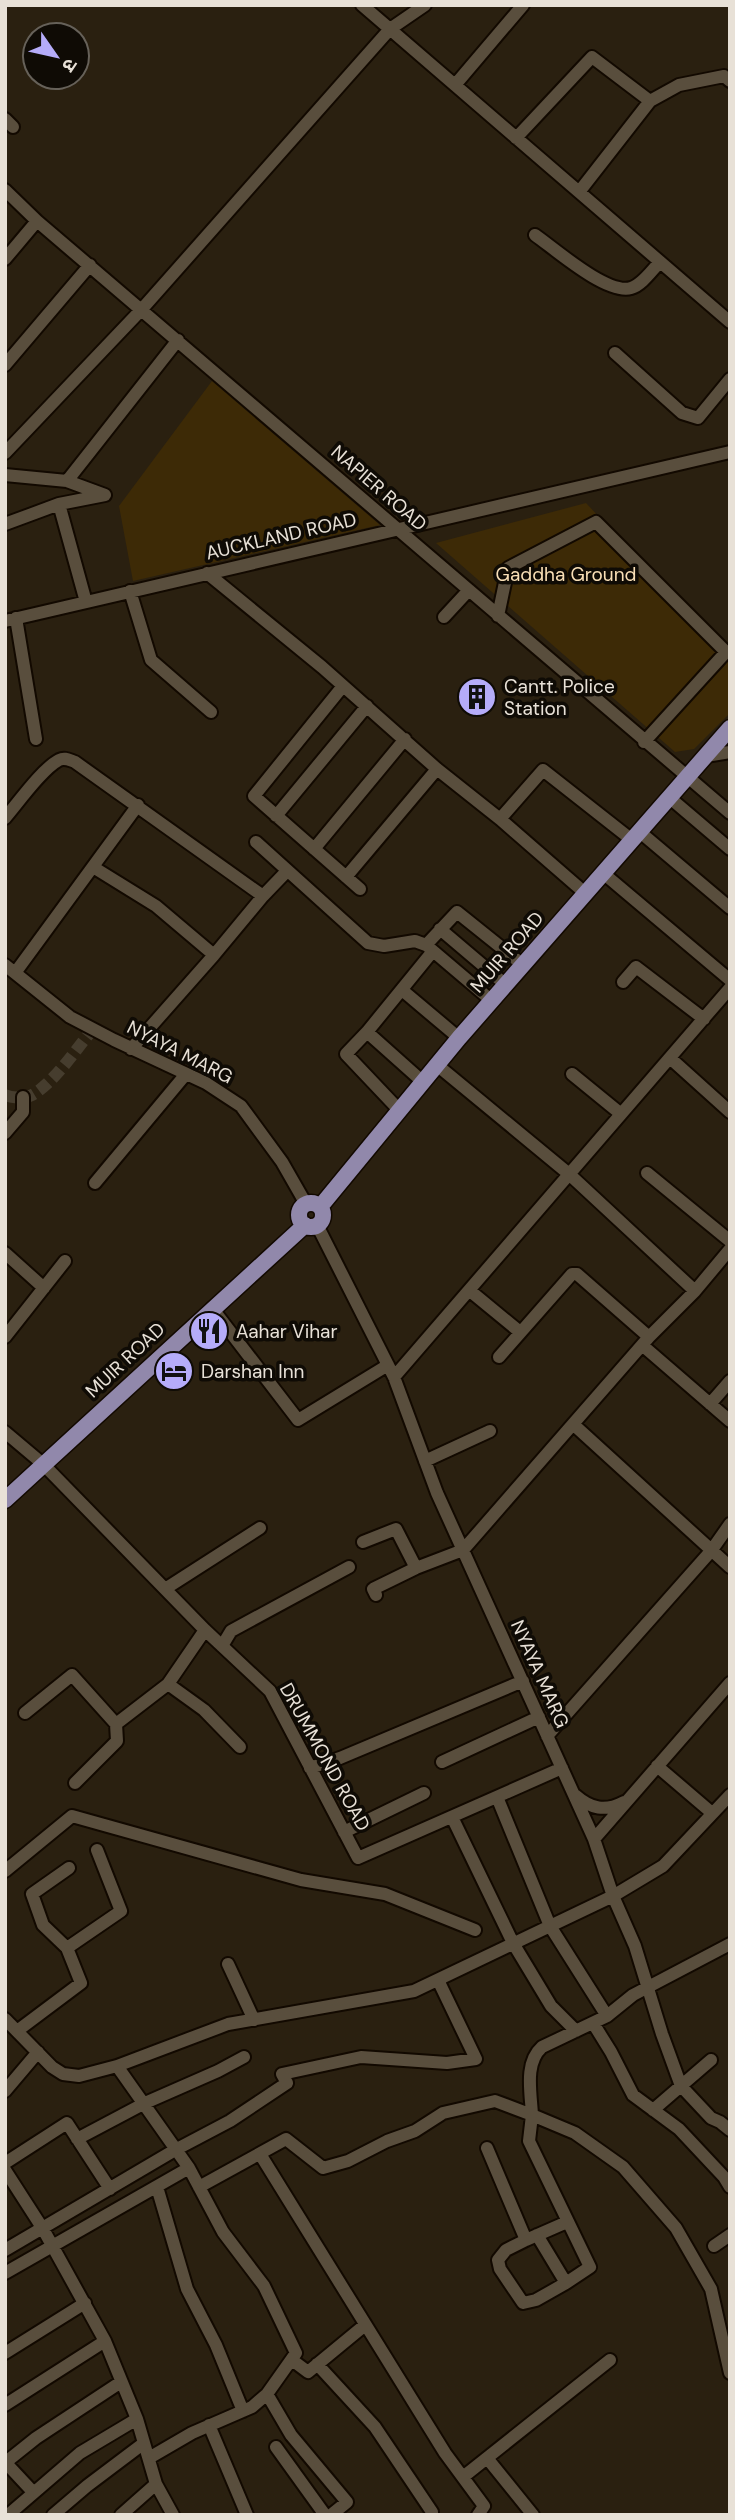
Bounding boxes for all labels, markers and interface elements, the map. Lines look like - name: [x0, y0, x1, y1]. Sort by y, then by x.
- north arrow: [21, 21, 91, 91]
- text: उ: [56, 54, 83, 78]
- street label: NAPIER ROAD: [326, 440, 432, 536]
- street label: AUCKLAND ROAD: [203, 507, 359, 565]
- park label: Gaddha Ground: [496, 562, 636, 587]
- place label: Cantt. Police Station: [504, 674, 615, 721]
- building icon: Cantt. Police Station: [456, 676, 498, 718]
- street label: MUIR ROAD: [465, 906, 549, 998]
- street label: NYAYA MARG: [123, 1015, 237, 1089]
- restaurant icon: Aahar Vihar: [188, 1310, 230, 1352]
- street label: MUIR ROAD: [80, 1317, 170, 1403]
- place label: Aahar Vihar: [236, 1319, 337, 1344]
- hotel icon: Darshan Inn: [153, 1350, 195, 1392]
- place label: Darshan Inn: [201, 1359, 304, 1384]
- street label: NYAYA MARG: [505, 1616, 575, 1732]
- street label: DRUMMOND ROAD: [274, 1679, 376, 1835]

